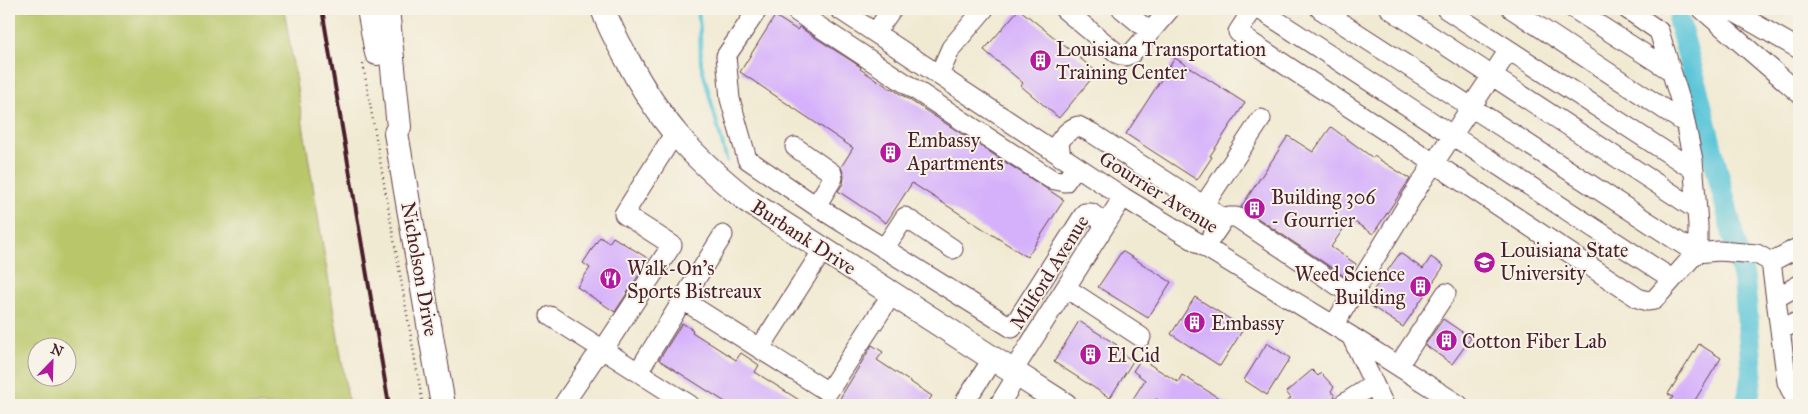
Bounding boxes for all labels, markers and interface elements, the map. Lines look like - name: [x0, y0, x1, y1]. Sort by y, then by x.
- place label: Louisiana Transportation Training Center: [1056, 37, 1266, 85]
- building icon: Louisiana Transportation Training Center: [1028, 49, 1052, 73]
- place label: Embassy Apartments: [906, 128, 1004, 175]
- building icon: Embassy Apartments: [879, 140, 903, 164]
- street label: Gourrier Avenue: [1095, 146, 1223, 238]
- place label: Building 306 - Gourrier: [1271, 185, 1376, 232]
- street label: Burbank Drive: [747, 194, 861, 280]
- building icon: Building 306 - Gourrier: [1243, 196, 1267, 220]
- street label: Nicholson Drive: [396, 200, 444, 338]
- street label: Milford Avenue: [1004, 210, 1094, 334]
- place label: Louisiana State University: [1500, 238, 1628, 285]
- school or university icon: Louisiana State University: [1472, 250, 1496, 274]
- place label: Walk-On's Sports Bistreaux: [627, 256, 762, 303]
- place label: Weed Science Building: [1295, 262, 1406, 310]
- restaurant icon: Walk-On's Sports Bistreaux: [599, 267, 623, 291]
- building icon: Weed Science Building: [1409, 274, 1433, 298]
- building icon: Embassy: [1183, 311, 1207, 335]
- place label: Embassy: [1211, 311, 1285, 335]
- building icon: Cotton Fiber Lab: [1434, 329, 1458, 353]
- place label: Cotton Fiber Lab: [1462, 329, 1607, 353]
- north arrow: [28, 336, 78, 386]
- text: N: [48, 340, 66, 361]
- building icon: El Cid: [1079, 343, 1103, 367]
- place label: El Cid: [1107, 343, 1160, 367]

